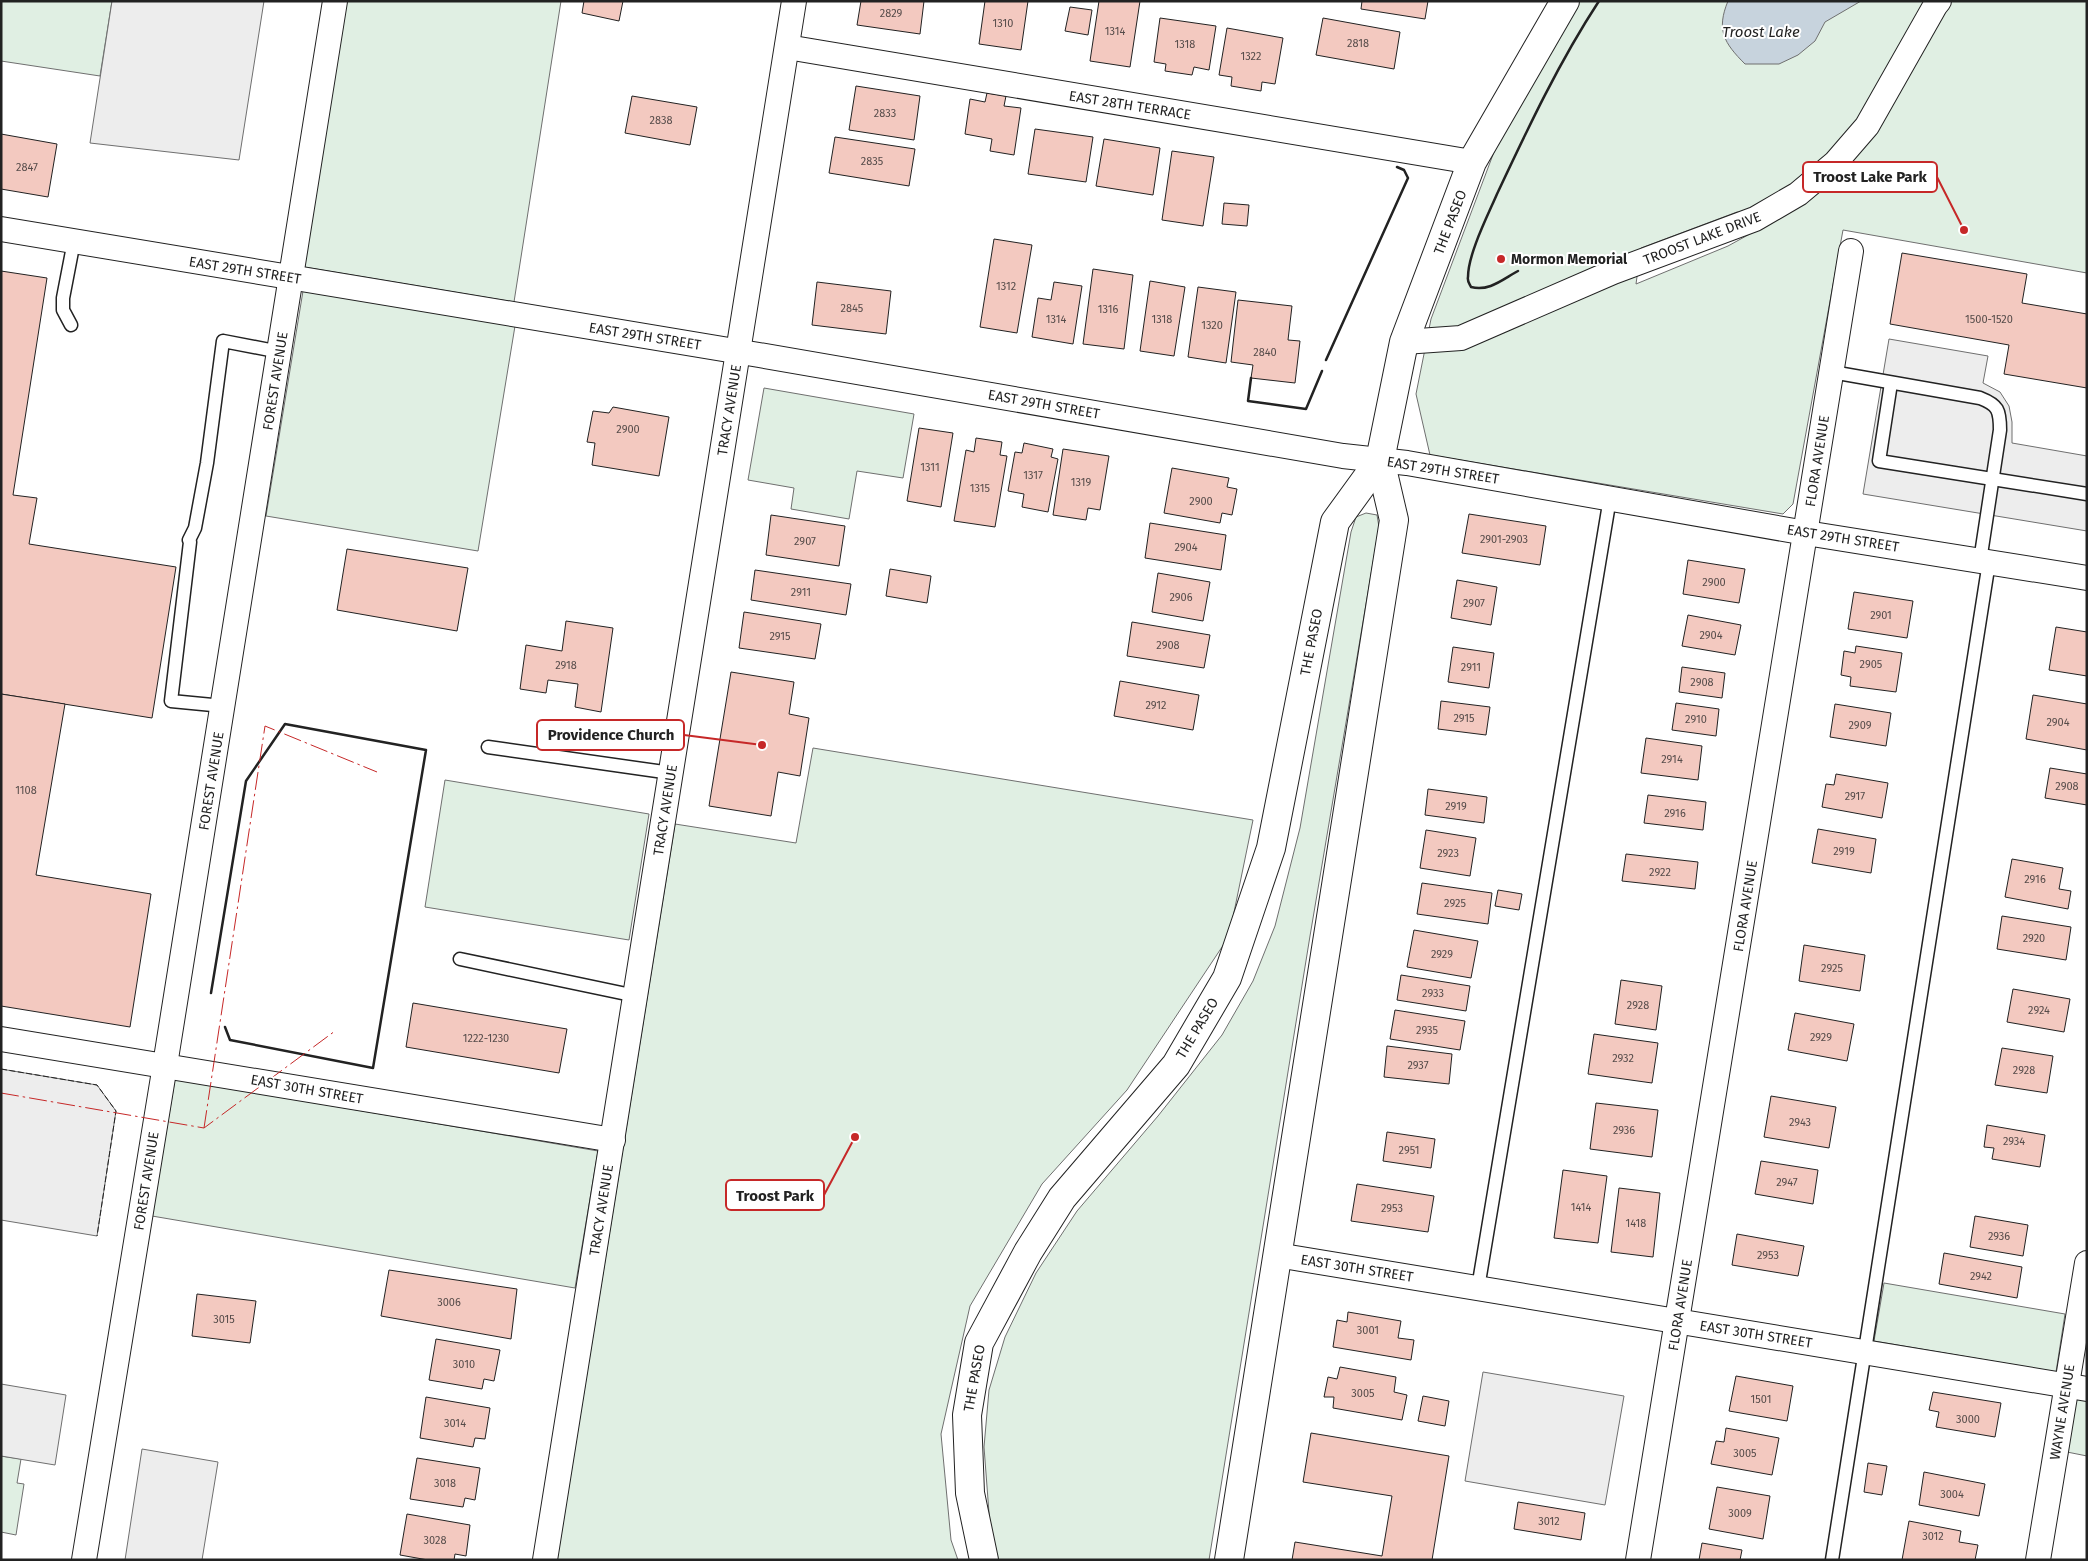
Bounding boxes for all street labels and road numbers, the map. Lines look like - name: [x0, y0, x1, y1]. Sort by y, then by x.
- street label: EAST 28TH TERRACE: [1068, 87, 1192, 124]
- street label: THE PASEO: [1430, 187, 1471, 257]
- street label: TROOST LAKE DRIVE: [1641, 208, 1763, 269]
- street label: EAST 29TH STREET: [188, 253, 303, 288]
- street label: EAST 29TH STREET: [588, 319, 703, 354]
- street label: FOREST AVENUE: [259, 330, 292, 432]
- street label: TRACY AVENUE: [714, 363, 745, 457]
- street label: EAST 29TH STREET: [987, 386, 1102, 423]
- street label: FLORA AVENUE: [1802, 414, 1833, 508]
- street label: EAST 29TH STREET: [1386, 453, 1501, 488]
- street label: EAST 29TH STREET: [1786, 521, 1901, 556]
- street label: THE PASEO: [1297, 607, 1326, 677]
- street label: FOREST AVENUE: [195, 730, 228, 832]
- street label: TRACY AVENUE: [650, 763, 681, 857]
- street label: FLORA AVENUE: [1730, 859, 1761, 953]
- street label: THE PASEO: [1173, 995, 1222, 1062]
- street label: EAST 30TH STREET: [249, 1071, 365, 1108]
- street label: FOREST AVENUE: [130, 1130, 163, 1232]
- street label: TRACY AVENUE: [586, 1163, 617, 1257]
- street label: EAST 30TH STREET: [1299, 1251, 1415, 1286]
- street label: FLORA AVENUE: [1665, 1258, 1696, 1352]
- street label: EAST 30TH STREET: [1698, 1317, 1814, 1352]
- street label: THE PASEO: [960, 1343, 989, 1413]
- street label: WAYNE AVENUE: [2047, 1363, 2078, 1461]

